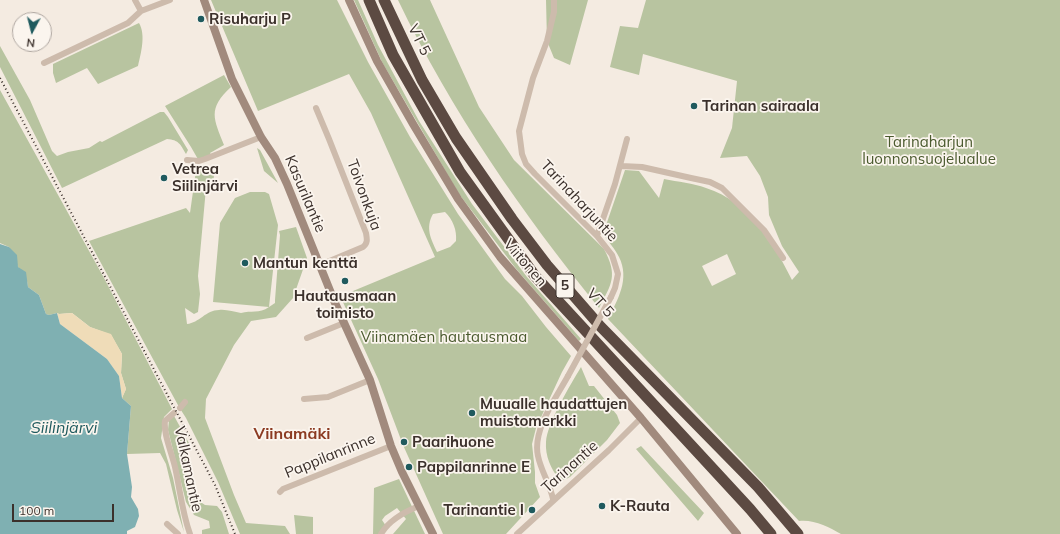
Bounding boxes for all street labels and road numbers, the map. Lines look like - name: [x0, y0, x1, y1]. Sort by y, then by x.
- street label: VT 5: [404, 21, 434, 59]
- street label: Kasurilantie: [281, 153, 329, 235]
- street label: Tarinaharjuntie: [537, 156, 621, 246]
- street label: Toivonkuja: [343, 157, 385, 233]
- street label: Viitonen: [499, 236, 551, 290]
- road number: 5: [556, 274, 574, 298]
- street label: VT 5: [582, 285, 618, 321]
- street label: Valkamantie: [170, 425, 206, 513]
- street label: Pappilanrinne: [282, 430, 378, 482]
- street label: Tarinantie: [538, 437, 602, 497]

